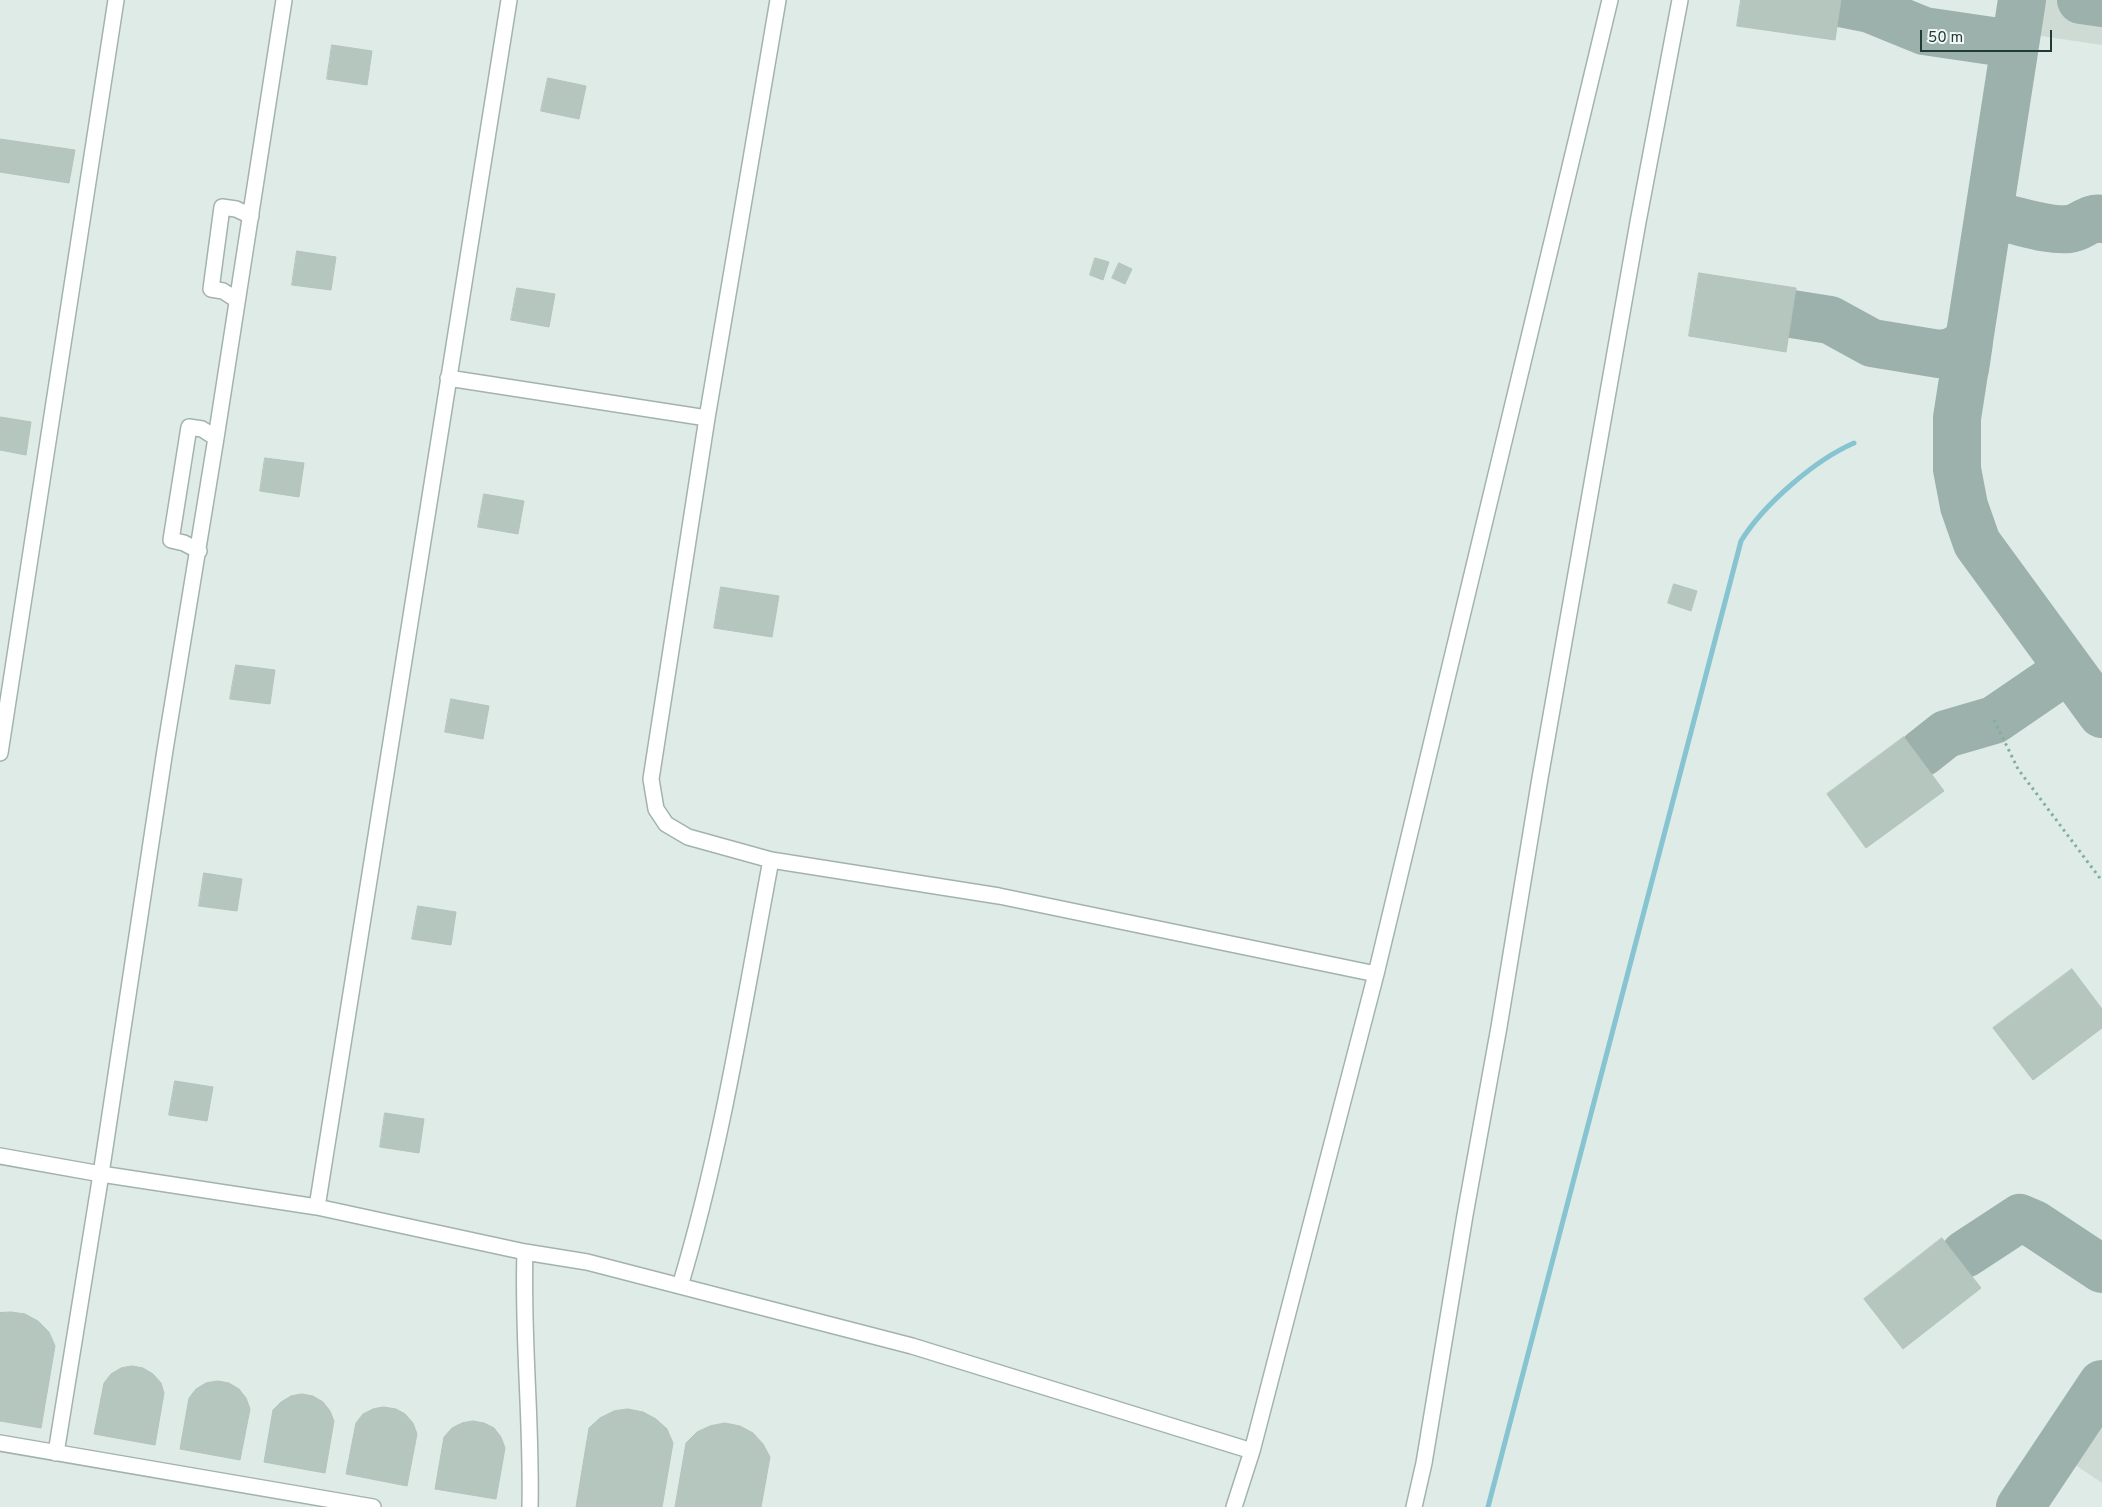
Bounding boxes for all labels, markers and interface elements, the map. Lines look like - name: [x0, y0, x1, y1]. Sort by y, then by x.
- scale bar: [1922, 20, 2054, 52]
- text: 50 m: [1928, 29, 1963, 48]

